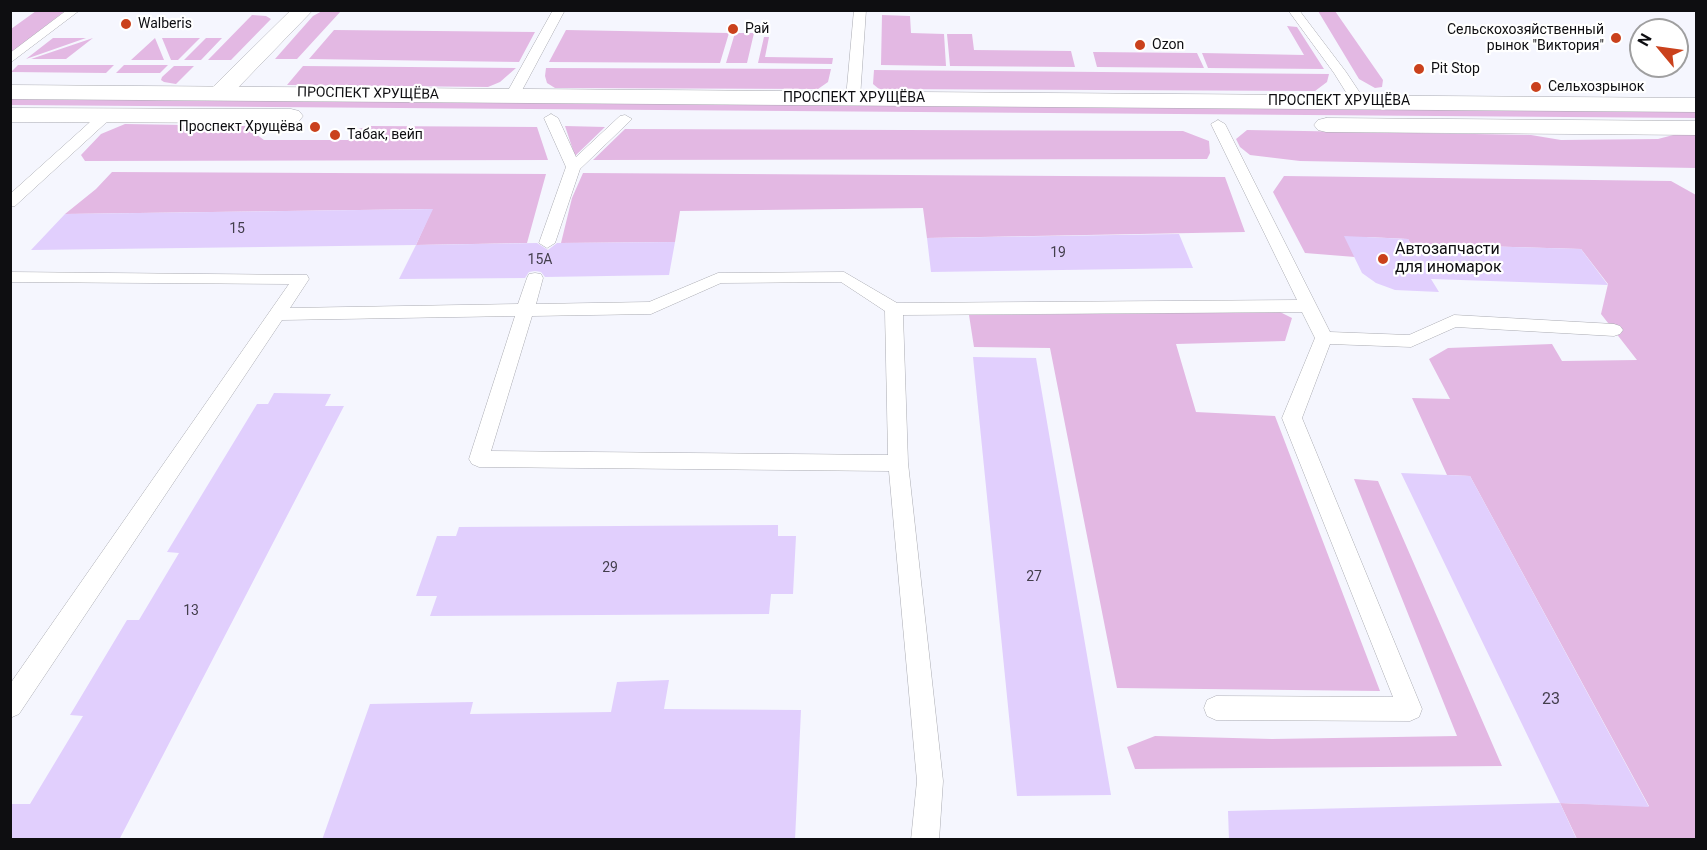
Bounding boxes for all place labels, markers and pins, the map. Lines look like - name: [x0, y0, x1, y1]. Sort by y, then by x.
- place label: Walberis: [138, 16, 192, 32]
- marker: Walberis: [119, 17, 133, 31]
- place label: Рай: [745, 21, 769, 37]
- marker: Рай: [726, 22, 740, 36]
- place label: Сельскохозяйственный рынок "Виктория": [1447, 22, 1604, 54]
- marker: Сельскохозяйственный рынок "Виктория": [1609, 31, 1623, 45]
- place label: Ozon: [1152, 37, 1184, 53]
- marker: Ozon: [1133, 38, 1147, 52]
- place label: Pit Stop: [1431, 61, 1480, 77]
- marker: Pit Stop: [1412, 62, 1426, 76]
- place label: Сельхозрынок: [1548, 79, 1644, 95]
- marker: Сельхозрынок: [1529, 80, 1543, 94]
- place label: Проспект Хрущёва: [179, 119, 303, 135]
- marker: Проспект Хрущёва: [308, 120, 322, 134]
- place label: Табак, вейп: [347, 127, 423, 143]
- marker: Табак, вейп: [328, 128, 342, 142]
- place label: Автозапчасти для иномарок: [1395, 240, 1502, 278]
- marker: Автозапчасти для иномарок: [1376, 252, 1390, 266]

